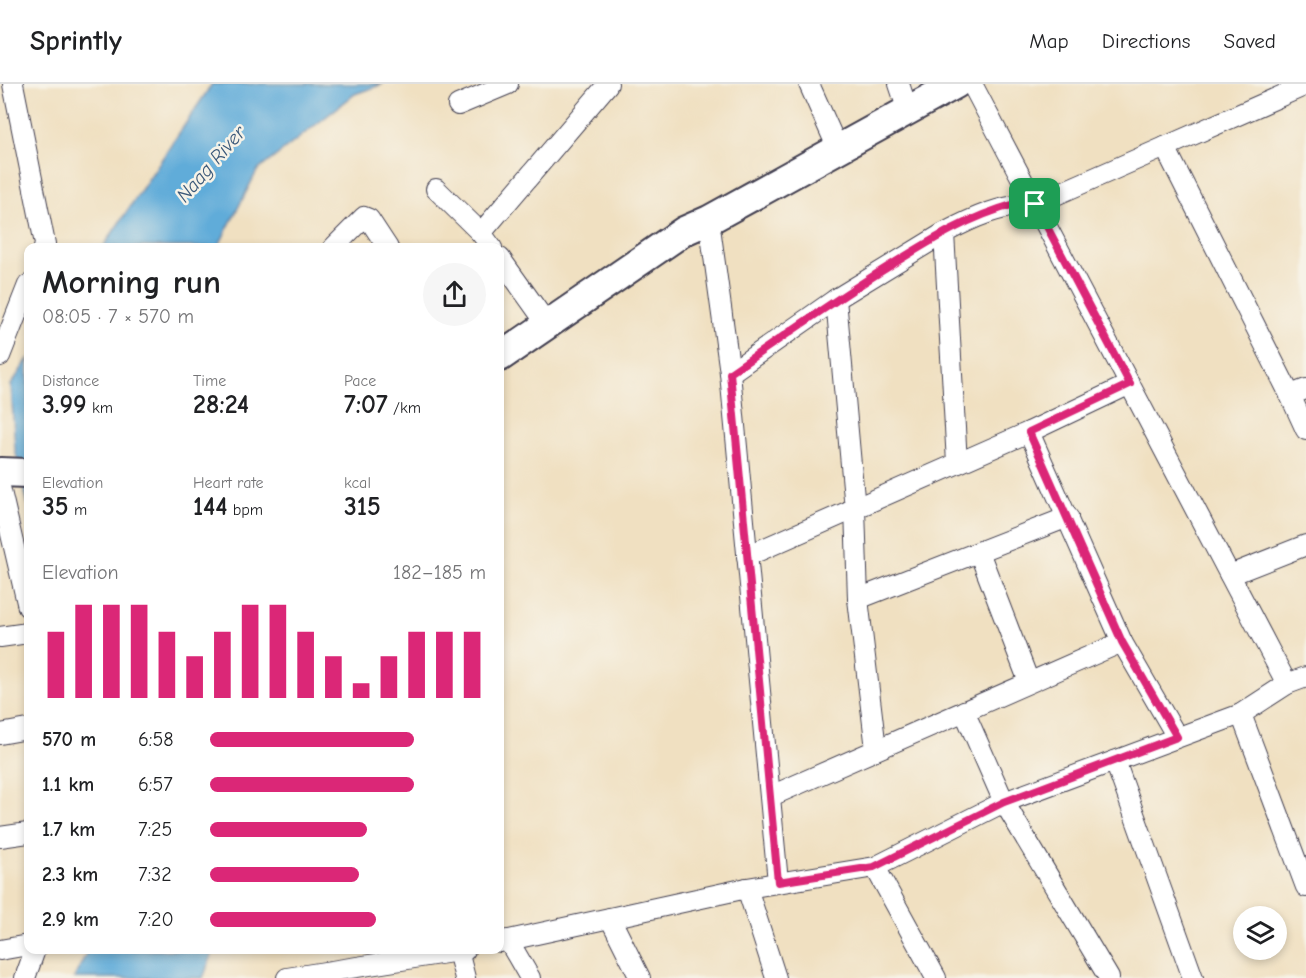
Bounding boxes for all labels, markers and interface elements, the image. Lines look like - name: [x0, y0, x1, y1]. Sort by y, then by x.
- text: Sprintly: [30, 25, 122, 57]
- text: Map: [1029, 29, 1069, 53]
- text: Directions: [1102, 29, 1191, 53]
- text: Saved: [1224, 29, 1276, 53]
- water label: Naag River: [172, 120, 251, 207]
- pin: [1009, 178, 1060, 229]
- icon: arrive: [1018, 187, 1051, 220]
- text: Morning run: [42, 263, 221, 301]
- button: share: [423, 263, 486, 326]
- text: 08:05 · 7 × 570 m: [42, 305, 194, 328]
- text: Distance: [42, 372, 99, 390]
- text: Time: [193, 372, 226, 390]
- text: Pace: [344, 372, 376, 390]
- text: 3.99: [42, 390, 87, 420]
- text: 28:24: [193, 390, 249, 420]
- text: 7:07: [344, 390, 388, 420]
- text: km: [87, 399, 113, 417]
- text: /km: [388, 399, 421, 417]
- text: Elevation: [42, 474, 103, 492]
- text: Heart rate: [193, 474, 264, 492]
- text: kcal: [344, 474, 371, 492]
- text: 35: [42, 492, 69, 522]
- text: 144: [193, 492, 227, 522]
- text: 315: [344, 492, 381, 522]
- text: m: [69, 501, 87, 519]
- text: bpm: [227, 501, 263, 519]
- text: Elevation: [42, 561, 119, 584]
- text: 182–185 m: [393, 561, 486, 584]
- text: 570 m: [42, 728, 96, 751]
- text: 6:58: [138, 728, 174, 751]
- text: 1.1 km: [42, 773, 94, 796]
- text: 6:57: [138, 773, 173, 796]
- text: 1.7 km: [42, 818, 95, 841]
- text: 7:25: [138, 818, 172, 841]
- text: 2.3 km: [42, 863, 98, 886]
- text: 7:32: [138, 863, 172, 886]
- map controls: [1233, 906, 1287, 960]
- button: layers: [1233, 906, 1287, 960]
- text: 2.9 km: [42, 908, 99, 931]
- text: 7:20: [138, 908, 174, 931]

